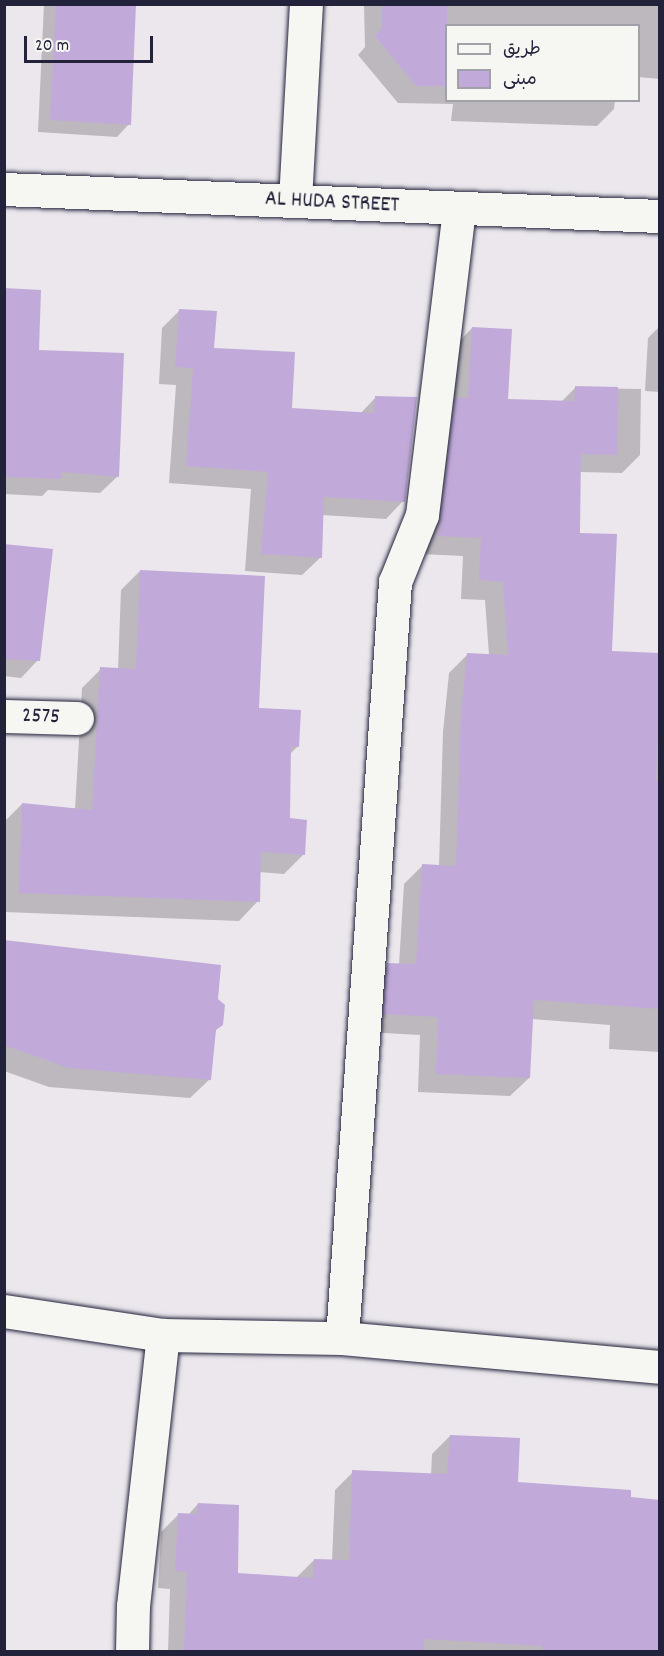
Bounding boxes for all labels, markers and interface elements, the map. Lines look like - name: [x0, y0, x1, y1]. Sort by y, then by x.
- scale bar: [27, 24, 156, 62]
- legend: [445, 24, 640, 102]
- text: 20 m: [35, 34, 69, 59]
- text: طريق: [503, 38, 541, 63]
- text: مبنى: [503, 68, 537, 93]
- street label: AL HUDA STREET: [264, 186, 400, 220]
- street label: 2575: [21, 703, 61, 731]

